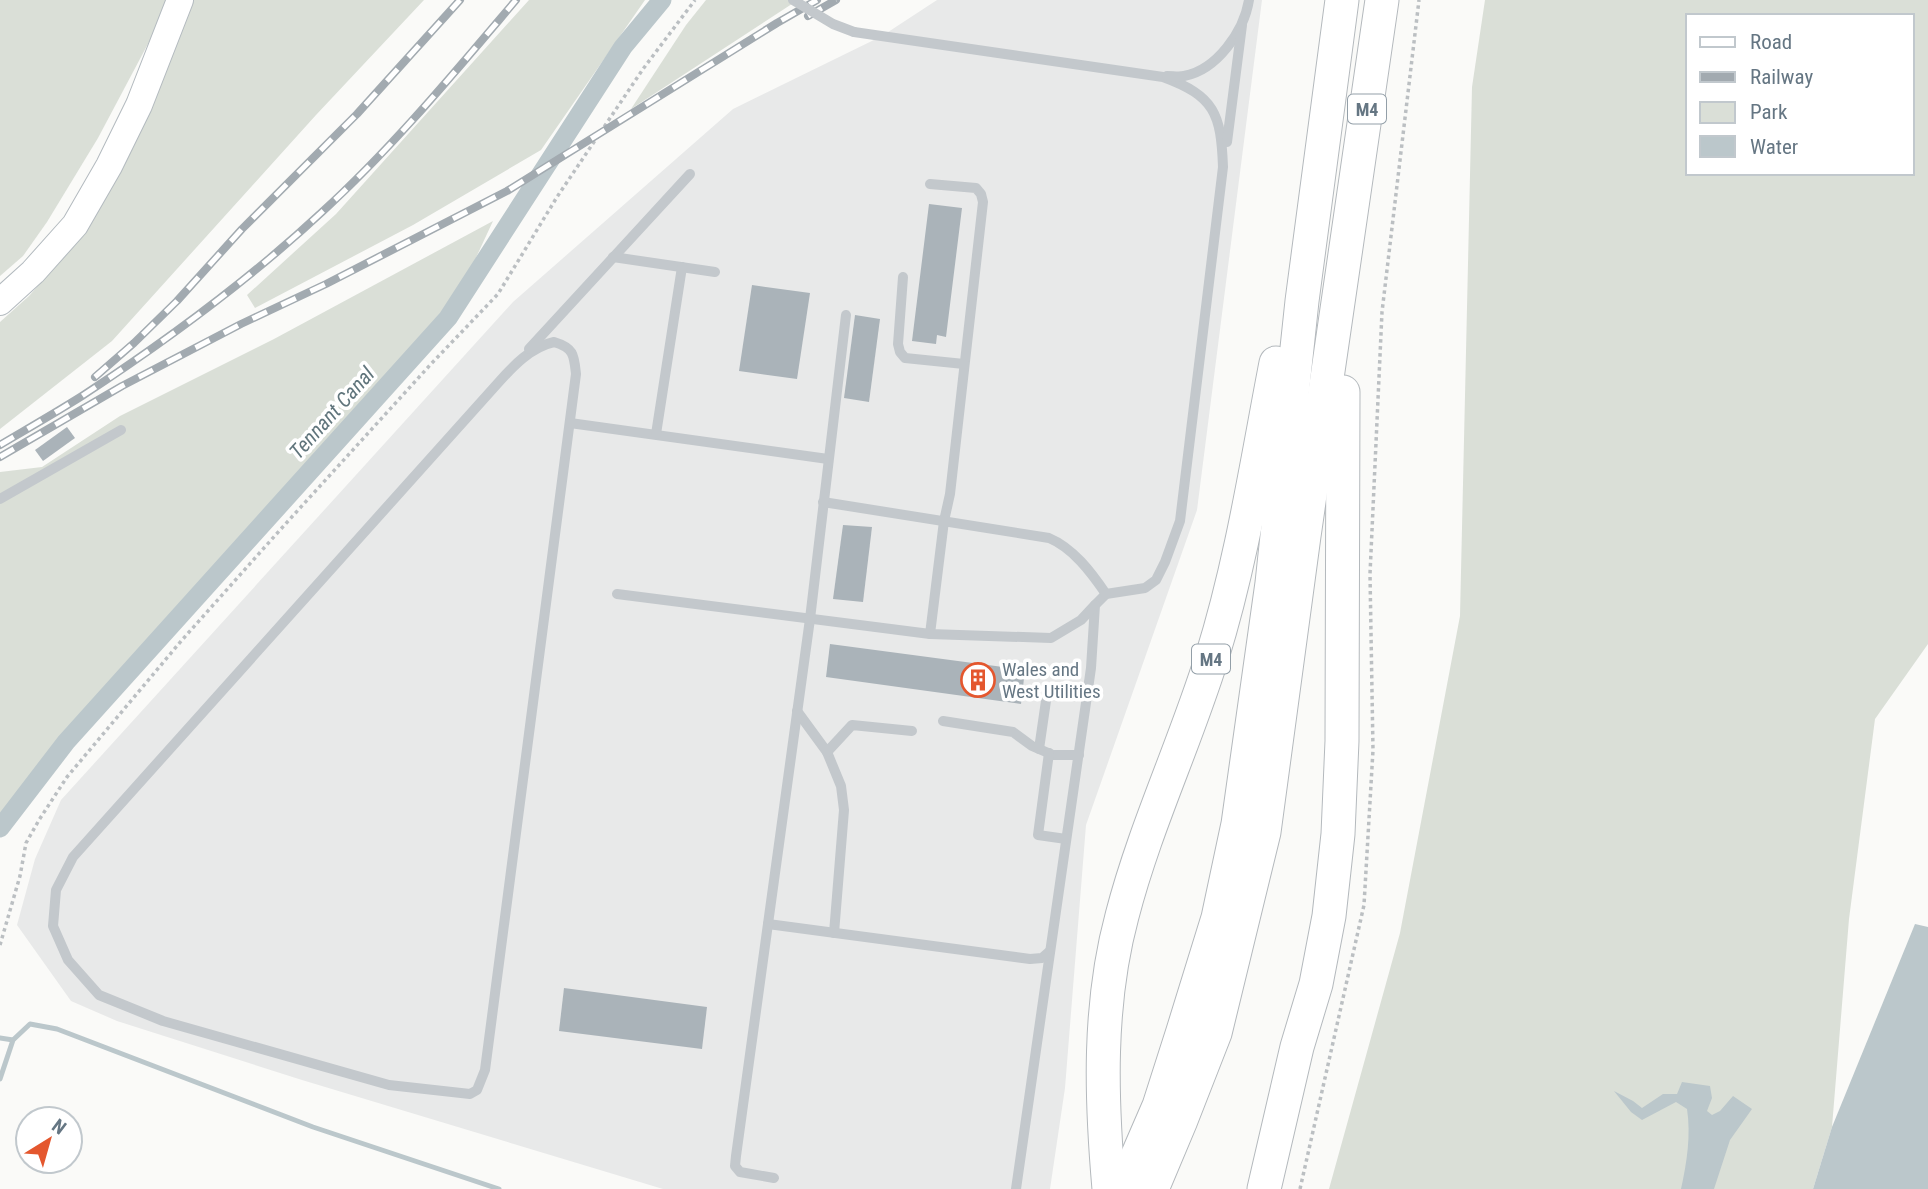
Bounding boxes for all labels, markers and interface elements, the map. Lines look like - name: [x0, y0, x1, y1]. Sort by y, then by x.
- legend: [1686, 14, 1914, 175]
- text: Road: [1750, 30, 1792, 54]
- text: Railway: [1750, 65, 1813, 89]
- road number: M4: [1348, 94, 1386, 124]
- text: Park: [1750, 100, 1788, 124]
- text: Water: [1750, 135, 1798, 159]
- water label: Tennant Canal: [285, 362, 380, 464]
- road number: M4: [1192, 644, 1230, 674]
- place label: Wales and West Utilities: [1002, 658, 1101, 703]
- building icon: Wales and West Utilities: [959, 661, 997, 699]
- north arrow: [14, 1105, 84, 1175]
- text: N: [47, 1114, 70, 1140]

